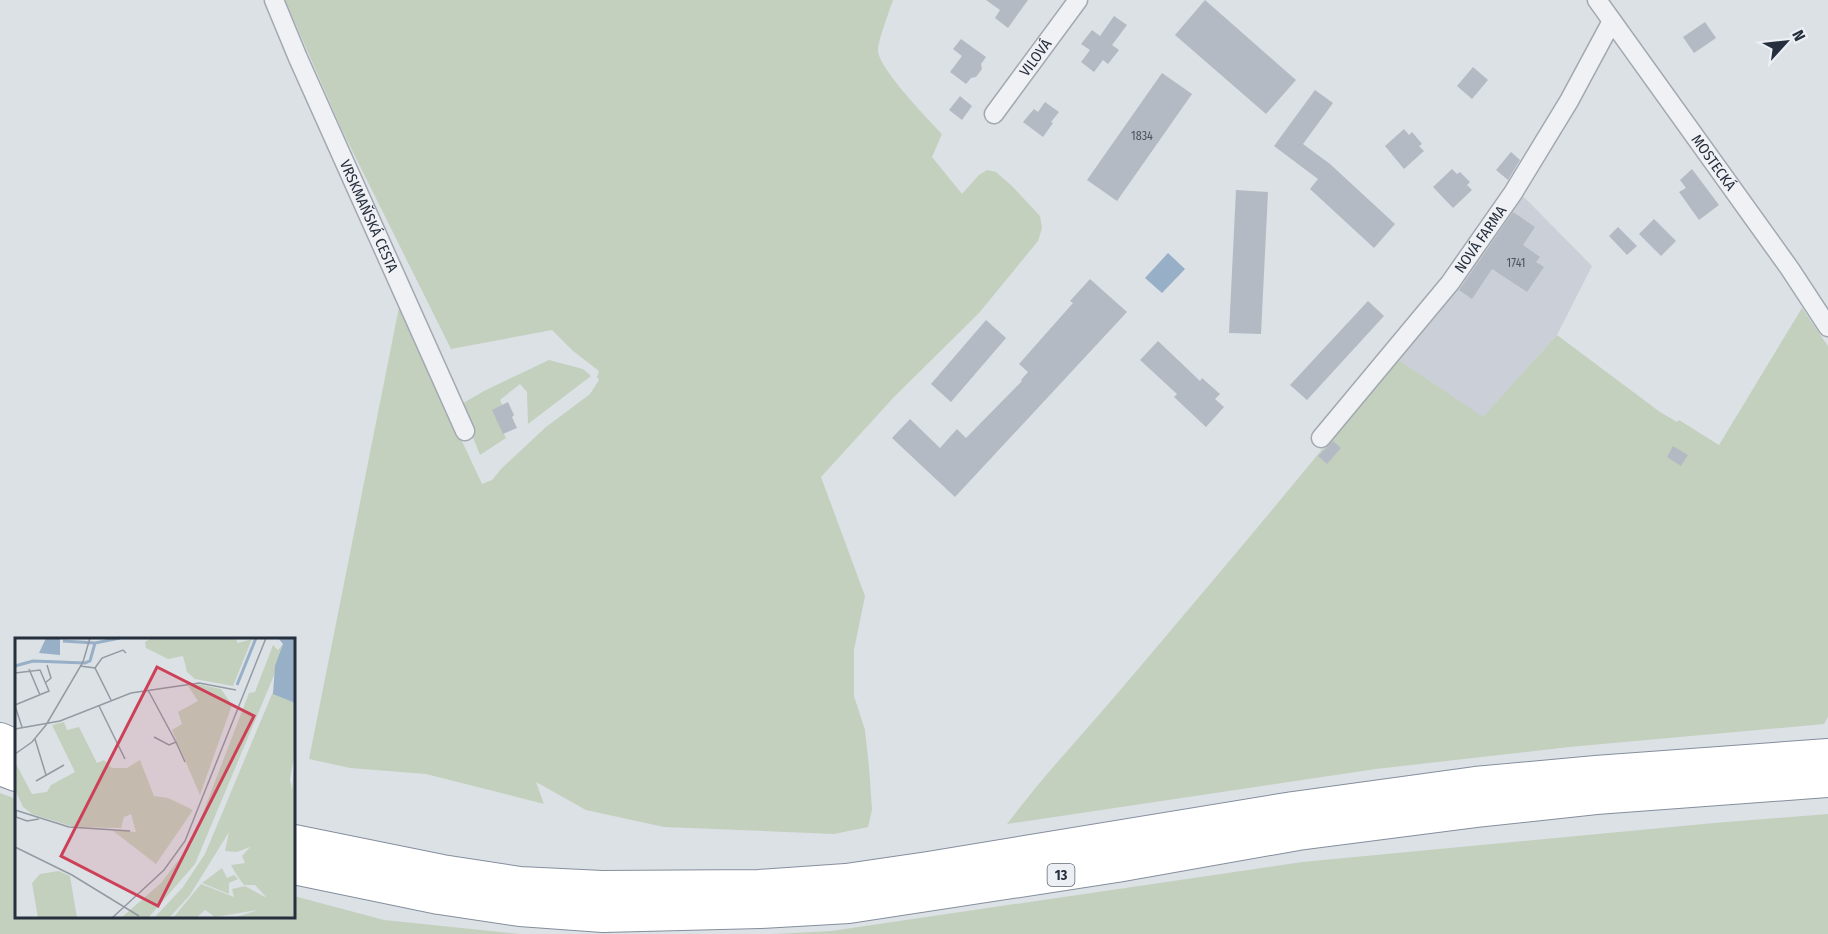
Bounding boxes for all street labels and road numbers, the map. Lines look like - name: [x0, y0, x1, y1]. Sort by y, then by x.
- street label: VILOVÁ: [1016, 35, 1055, 80]
- street label: MOSTECKÁ: [1688, 131, 1740, 194]
- street label: VRSKMAŇSKÁ CESTA: [336, 157, 402, 275]
- street label: NOVÁ FARMA: [1451, 202, 1510, 276]
- road number: 13: [1048, 864, 1074, 886]

